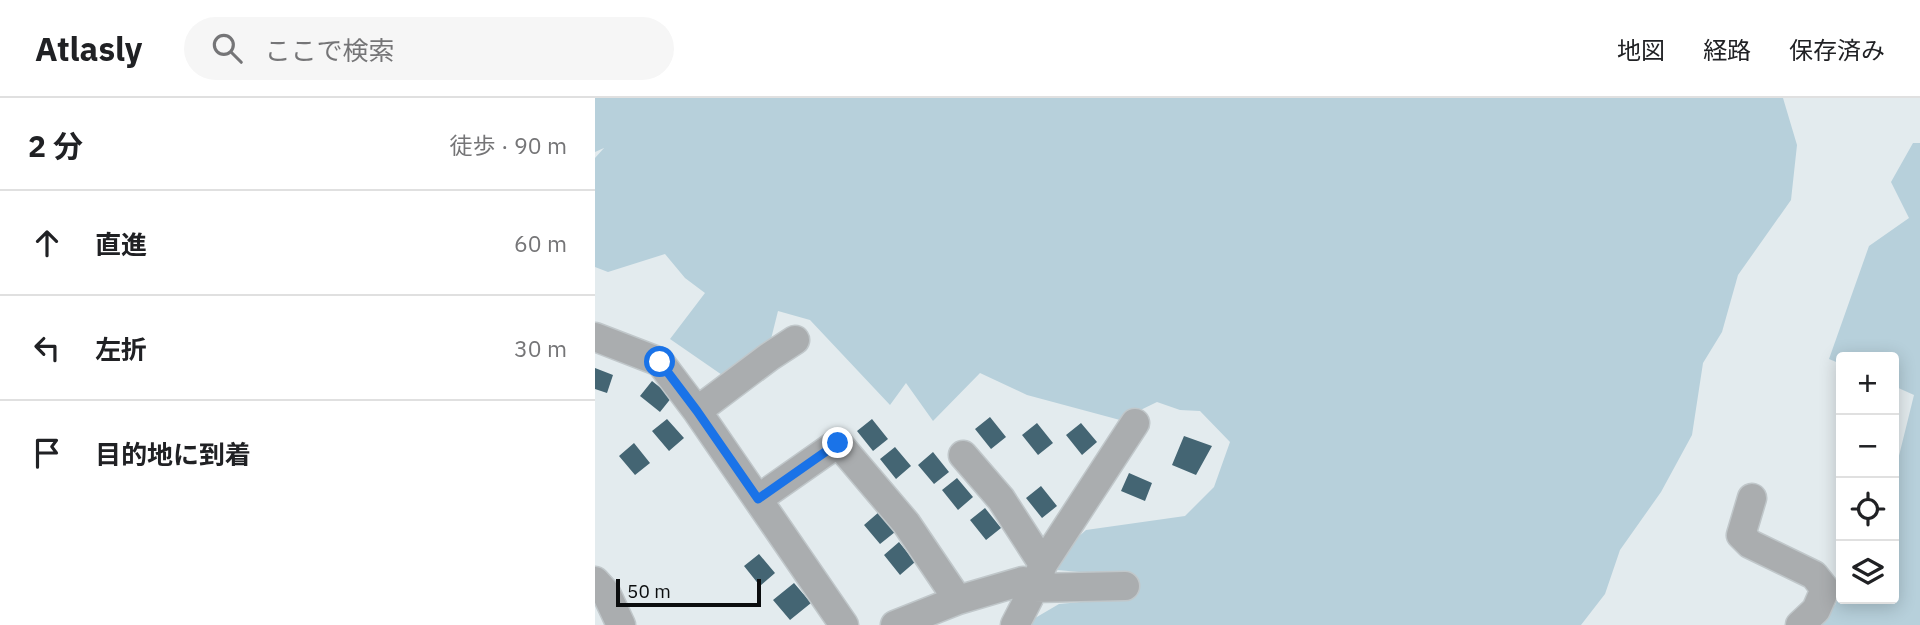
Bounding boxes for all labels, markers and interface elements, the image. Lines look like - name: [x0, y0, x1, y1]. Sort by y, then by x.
- search box: [184, 17, 674, 80]
- text: Atlasly: [35, 27, 142, 70]
- icon: search: [208, 29, 246, 67]
- text: ここで検索: [264, 33, 394, 67]
- text: 地図: [1617, 34, 1665, 66]
- text: 経路: [1703, 34, 1751, 66]
- text: 保存済み: [1789, 34, 1885, 66]
- text: 2 分: [28, 126, 83, 165]
- text: 徒歩 · 90 m: [450, 130, 567, 160]
- icon: ahead: [28, 224, 66, 262]
- text: 直進: [95, 227, 147, 261]
- text: 60 m: [514, 228, 567, 258]
- icon: left: [28, 329, 66, 367]
- text: 左折: [95, 332, 147, 366]
- text: 30 m: [514, 333, 567, 363]
- route start: [644, 346, 675, 377]
- map controls: [1836, 352, 1899, 604]
- button: +: [1836, 352, 1899, 415]
- button: −: [1836, 415, 1899, 478]
- route end: [822, 427, 853, 458]
- icon: arrive: [28, 434, 66, 472]
- text: 目的地に到着: [95, 437, 251, 471]
- button: locate: [1836, 478, 1899, 541]
- button: layers: [1836, 541, 1899, 604]
- scale bar: [616, 576, 761, 608]
- text: 50 m: [627, 579, 671, 603]

